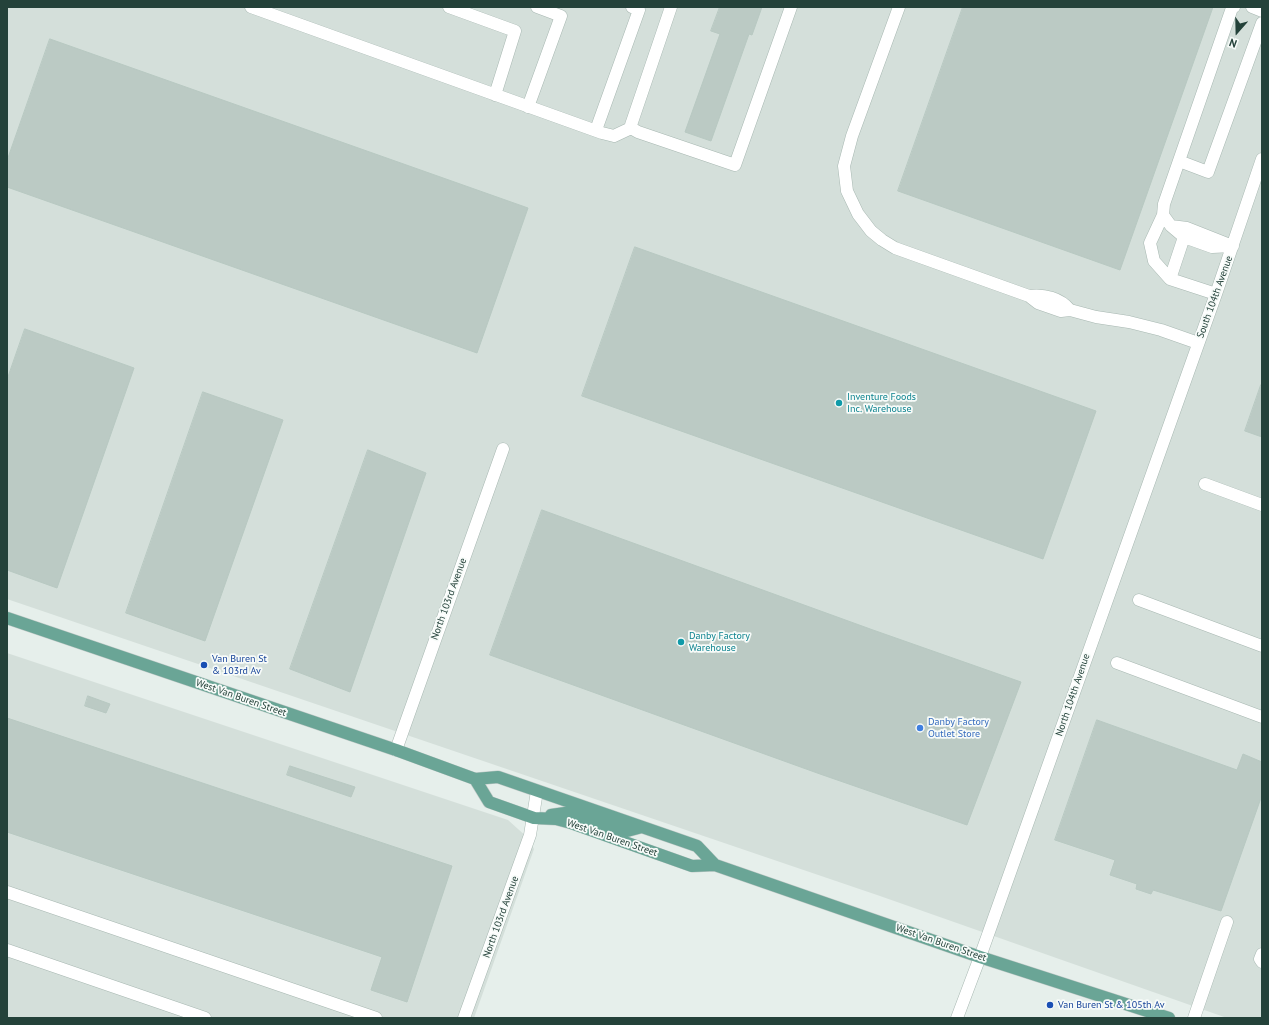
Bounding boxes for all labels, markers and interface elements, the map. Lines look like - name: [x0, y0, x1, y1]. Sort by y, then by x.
- north arrow: [1217, 12, 1257, 52]
- text: N: [1227, 35, 1239, 51]
- street label: South 104th Avenue: [1195, 254, 1235, 340]
- place label: Inventure Foods Inc. Warehouse: [847, 391, 916, 414]
- marker: Inventure Foods Inc. Warehouse: [834, 398, 844, 408]
- street label: North 103rd Avenue: [429, 556, 469, 642]
- place label: Danby Factory Warehouse: [689, 630, 750, 654]
- marker: Danby Factory Warehouse: [676, 637, 686, 647]
- street label: North 104th Avenue: [1053, 652, 1093, 738]
- place label: Van Buren St & 103rd Av: [212, 653, 267, 676]
- marker: Van Buren St & 103rd Av: [199, 660, 209, 670]
- street label: West Van Buren Street: [194, 677, 288, 719]
- place label: Danby Factory Outlet Store: [928, 716, 989, 740]
- marker: Danby Factory Outlet Store: [915, 723, 925, 733]
- street label: West Van Buren Street: [565, 817, 659, 859]
- street label: North 103rd Avenue: [481, 874, 521, 960]
- street label: West Van Buren Street: [894, 922, 988, 964]
- place label: Van Buren St & 105th Av: [1058, 999, 1165, 1011]
- marker: Van Buren St & 105th Av: [1045, 1000, 1055, 1010]

